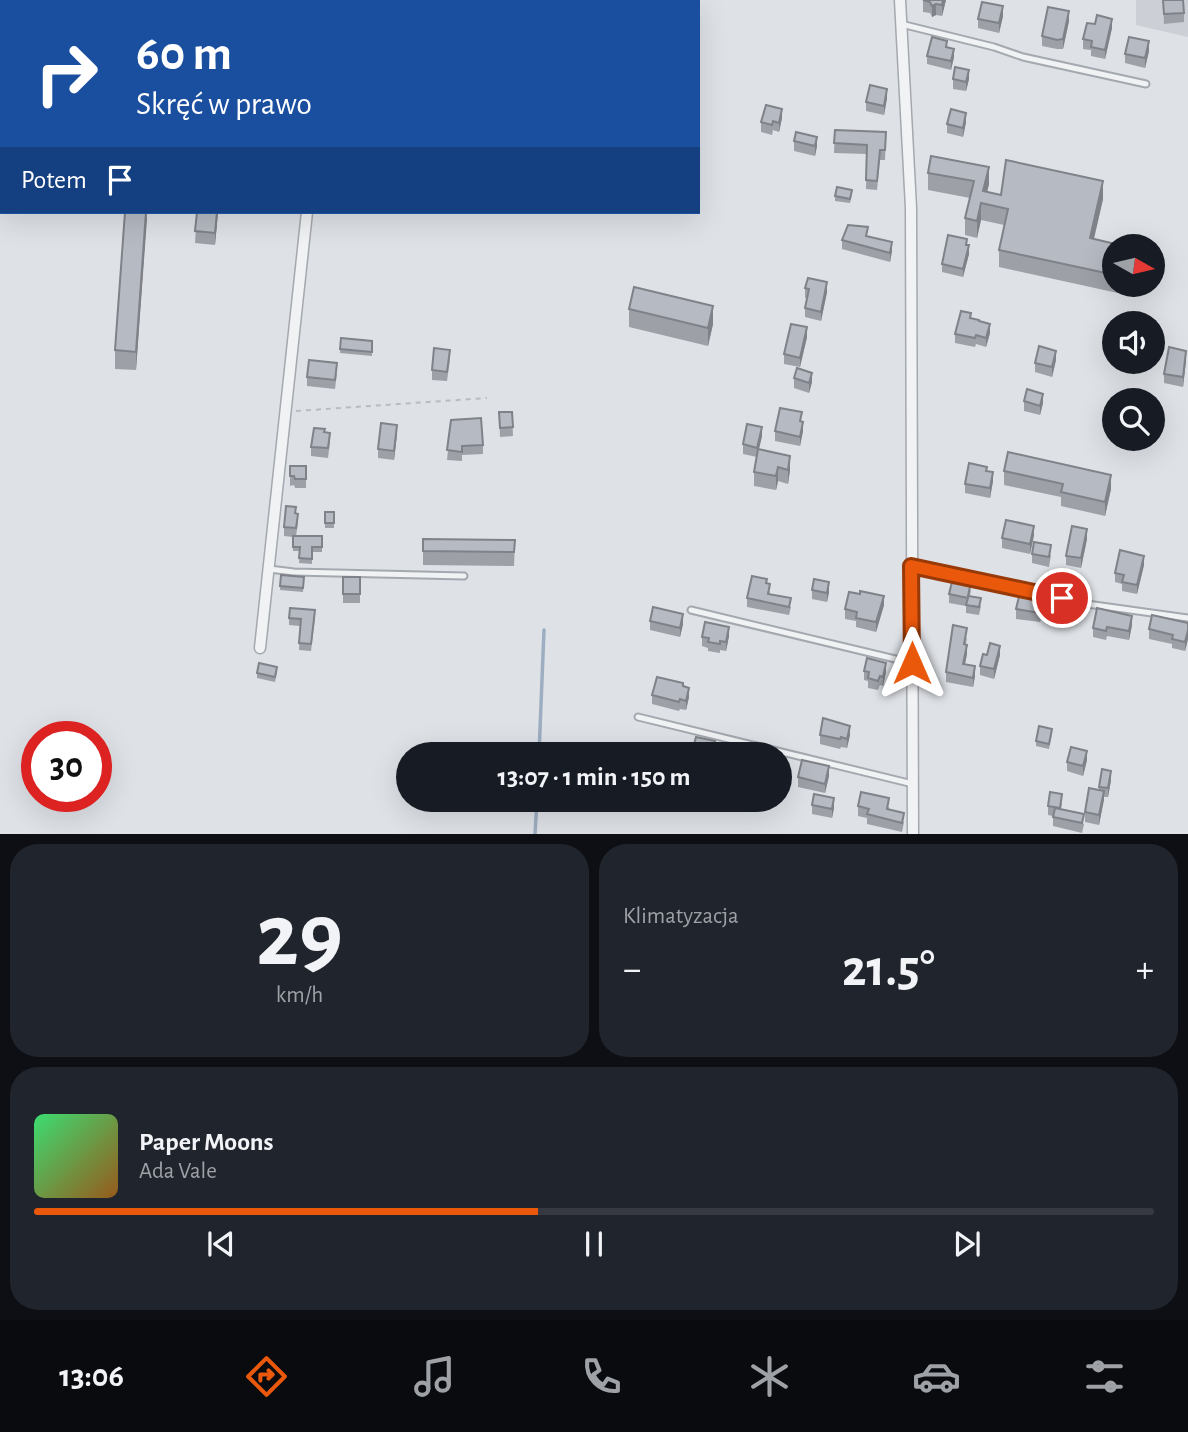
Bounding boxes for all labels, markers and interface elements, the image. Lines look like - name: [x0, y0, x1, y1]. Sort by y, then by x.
- icon: right: [21, 28, 112, 119]
- text: 60 m: [136, 30, 232, 79]
- text: Skręć w prawo: [136, 88, 312, 120]
- icon: arrive: [101, 161, 139, 199]
- text: Potem: [21, 167, 87, 193]
- north arrow: [1102, 234, 1166, 298]
- map controls: [1102, 234, 1165, 451]
- button: sound: [1102, 311, 1165, 374]
- button: search: [1102, 388, 1165, 451]
- pin: [1032, 568, 1092, 628]
- icon: arrive: [1043, 579, 1081, 617]
- position arrow: [875, 626, 949, 700]
- speed limit sign: 30: [21, 721, 112, 812]
- text: 13:07 · 1 min · 150 m: [498, 764, 690, 790]
- text: 29: [256, 891, 343, 982]
- text: Klimatyzacja: [623, 905, 739, 928]
- text: 21.5°: [842, 943, 935, 995]
- text: −: [623, 951, 641, 989]
- text: +: [1136, 951, 1154, 989]
- text: km/h: [276, 984, 323, 1007]
- text: Paper Moons: [139, 1129, 274, 1155]
- text: Ada Vale: [139, 1160, 217, 1183]
- icon: previous: [202, 1225, 240, 1263]
- icon: pause: [575, 1225, 613, 1263]
- icon: next: [948, 1225, 986, 1263]
- icon: directions: [242, 1352, 291, 1401]
- icon: music: [410, 1352, 459, 1401]
- icon: phone: [577, 1352, 626, 1401]
- icon: climate: [745, 1352, 794, 1401]
- icon: car: [912, 1352, 961, 1401]
- icon: filters: [1080, 1352, 1129, 1401]
- text: 13:06: [59, 1360, 124, 1392]

